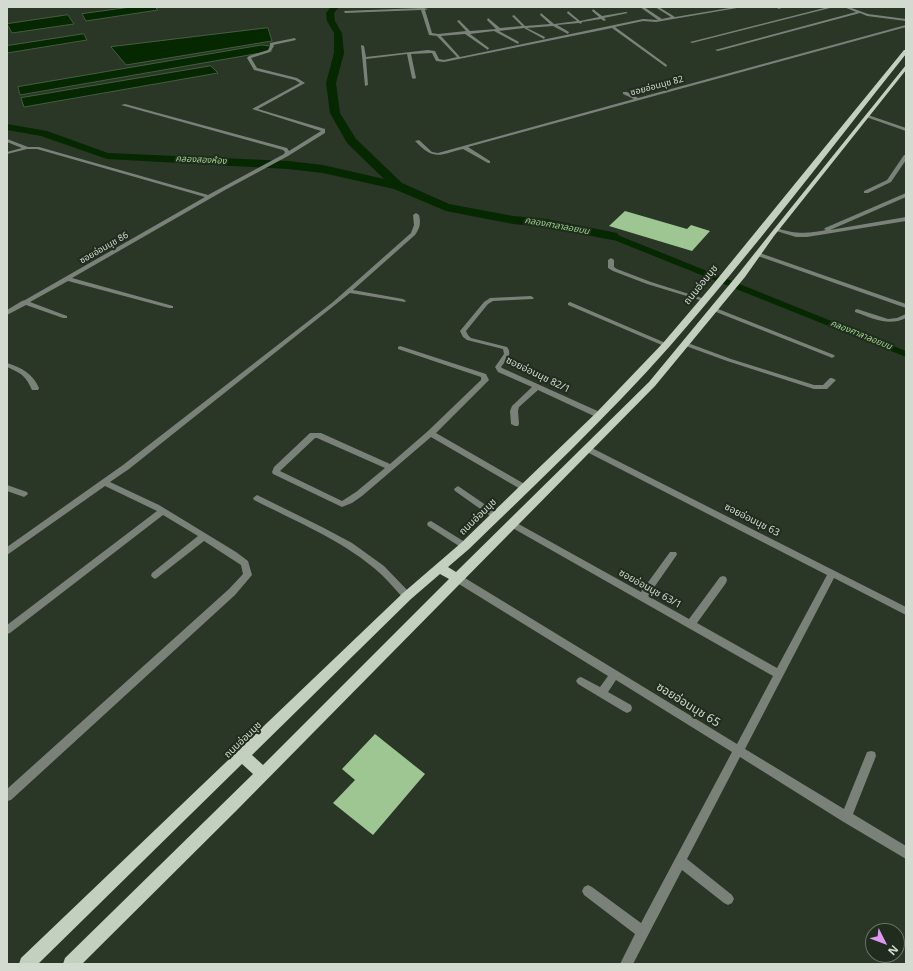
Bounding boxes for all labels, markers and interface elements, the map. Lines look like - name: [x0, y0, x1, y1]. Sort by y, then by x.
- street label: ซอยอ่อนนุช 82: [629, 74, 685, 98]
- water label: คลองสองห้อง: [175, 153, 227, 167]
- water label: คลองศาลาลอยบน: [524, 215, 590, 237]
- street label: ซอยอ่อนนุช 86: [78, 230, 130, 266]
- street label: ถนนอ่อนนุช: [681, 263, 721, 307]
- water label: คลองศาลาลอยบน: [829, 318, 893, 352]
- street label: ซอยอ่อนนุช 82/1: [504, 354, 572, 396]
- street label: ถนนอ่อนนุช: [457, 496, 499, 538]
- street label: ซอยอ่อนนุช 63: [722, 501, 782, 539]
- street label: ซอยอ่อนนุช 63/1: [616, 567, 684, 611]
- street label: ซอยอ่อนนุช 65: [653, 680, 723, 730]
- street label: ถนนอ่อนนุช: [222, 719, 264, 761]
- north arrow: [865, 923, 905, 963]
- text: N: [885, 942, 902, 959]

